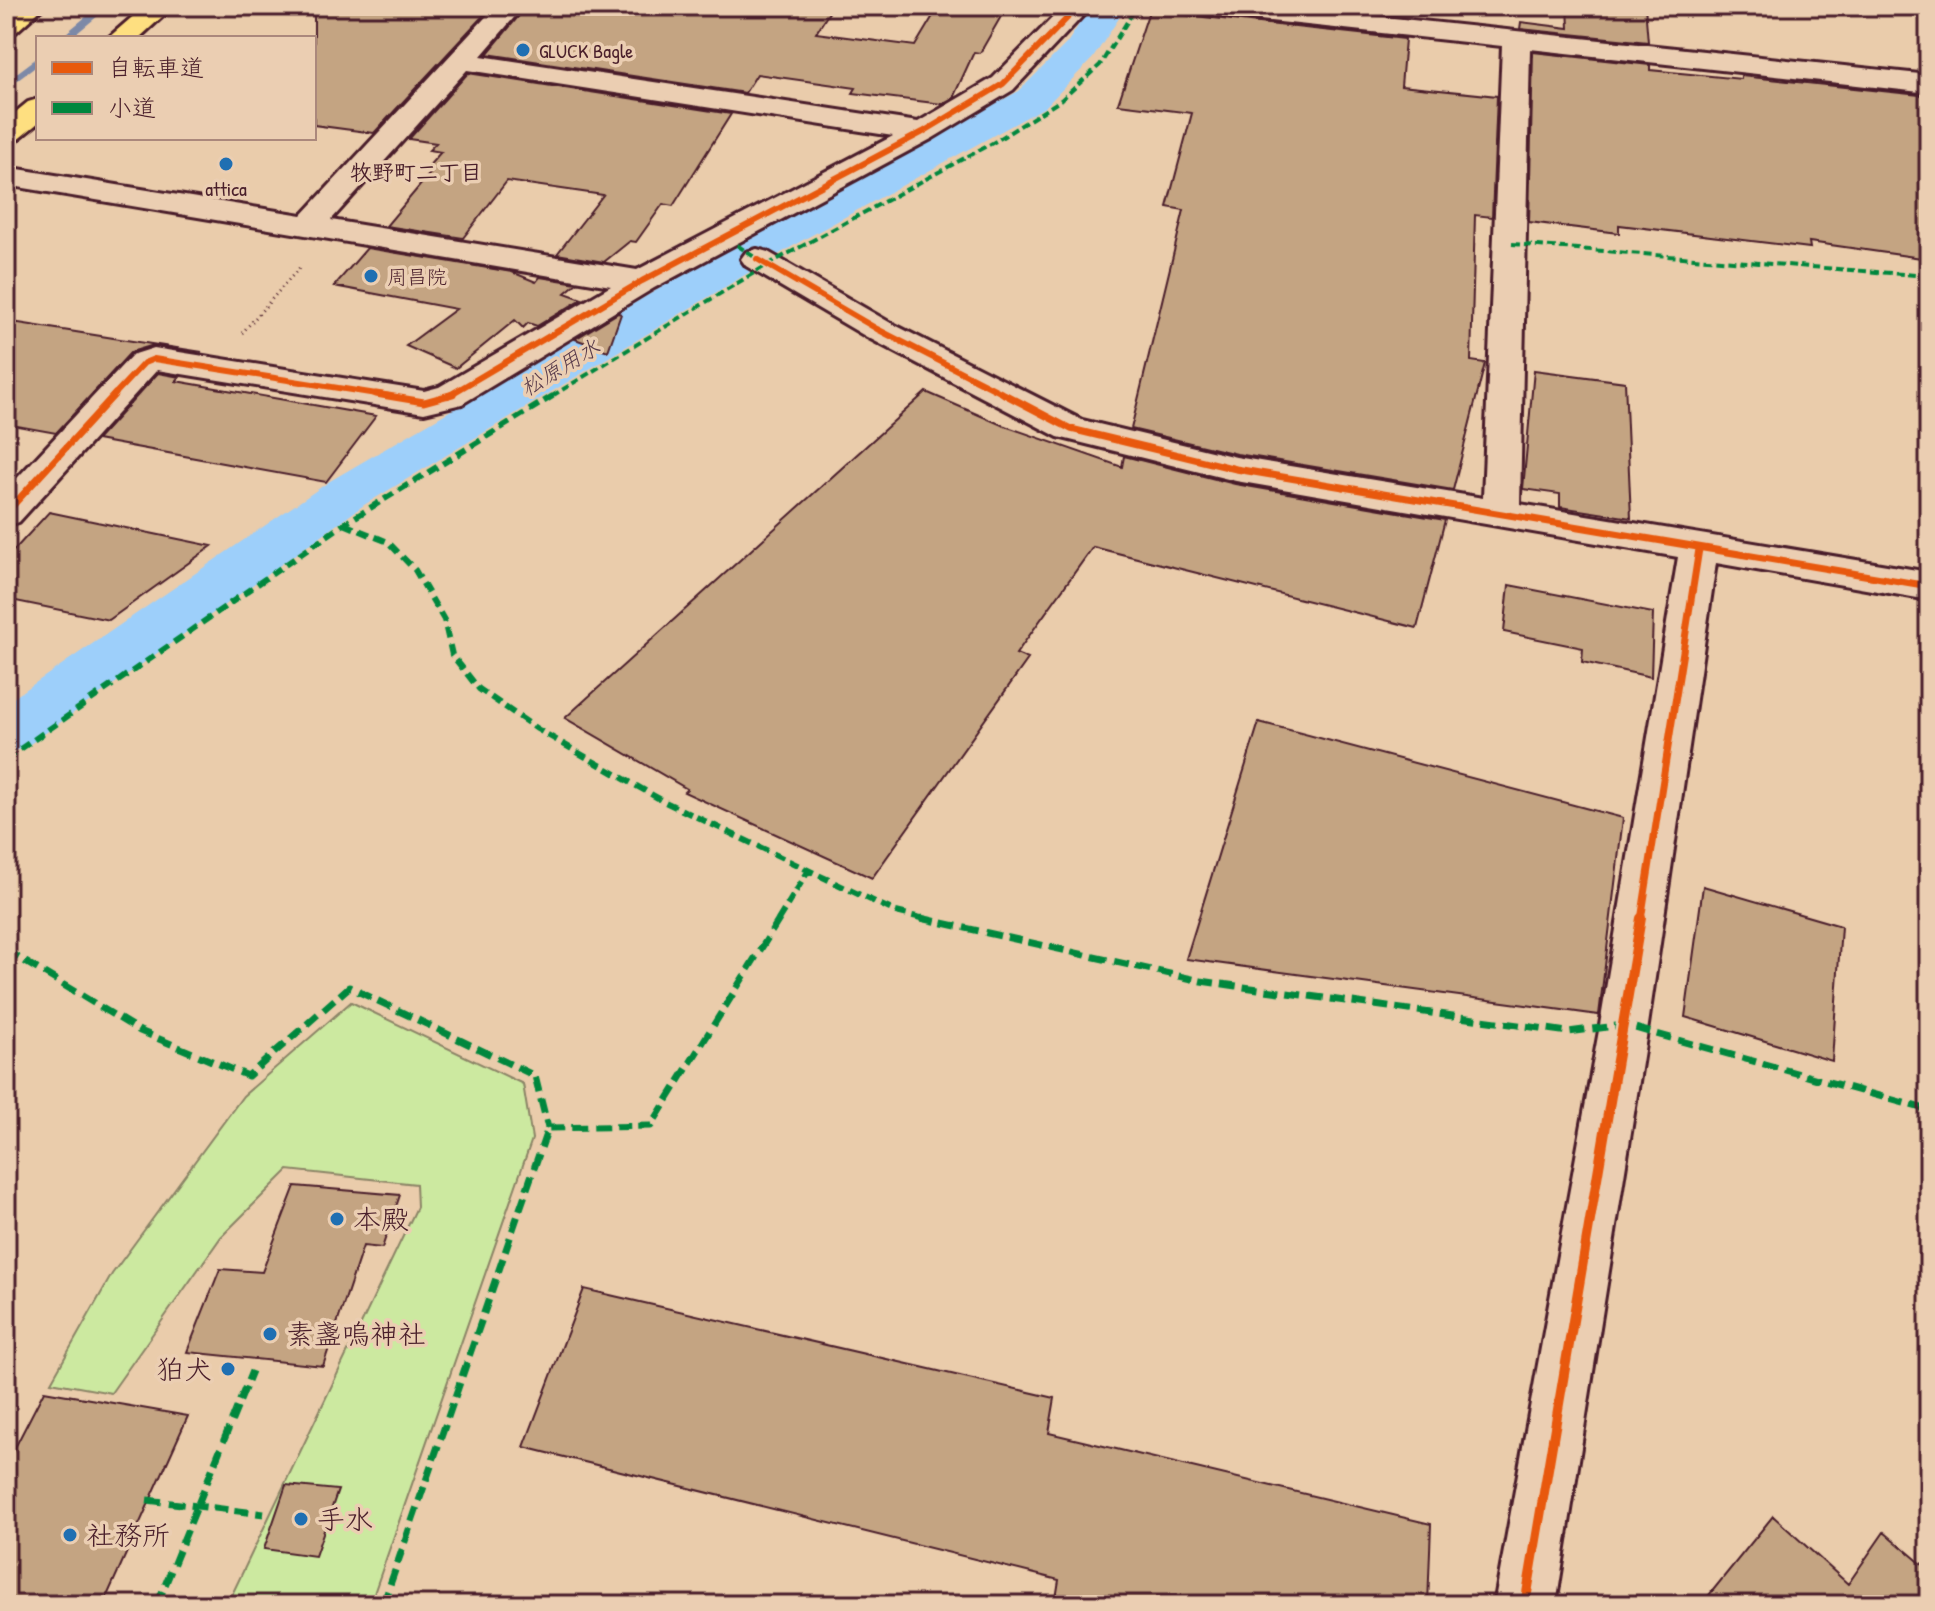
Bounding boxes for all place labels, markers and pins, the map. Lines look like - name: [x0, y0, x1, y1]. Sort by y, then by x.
- place label: GLUCK Bagle: [539, 37, 633, 64]
- marker: GLUCK Bagle: [514, 41, 532, 59]
- marker: attica: [217, 155, 235, 173]
- place label: attica: [205, 175, 247, 202]
- place label: 周昌院: [387, 263, 447, 290]
- marker: 周昌院: [362, 267, 380, 285]
- place label: 本殿: [353, 1200, 409, 1238]
- marker: 本殿: [328, 1210, 346, 1228]
- place label: 素盞嗚神社: [286, 1315, 426, 1353]
- marker: 素盞嗚神社: [261, 1325, 279, 1343]
- place label: 狛犬: [156, 1350, 212, 1388]
- marker: 狛犬: [219, 1360, 237, 1378]
- place label: 手水: [317, 1500, 373, 1538]
- marker: 手水: [292, 1510, 310, 1528]
- place label: 社務所: [86, 1516, 170, 1554]
- marker: 社務所: [61, 1526, 79, 1544]

